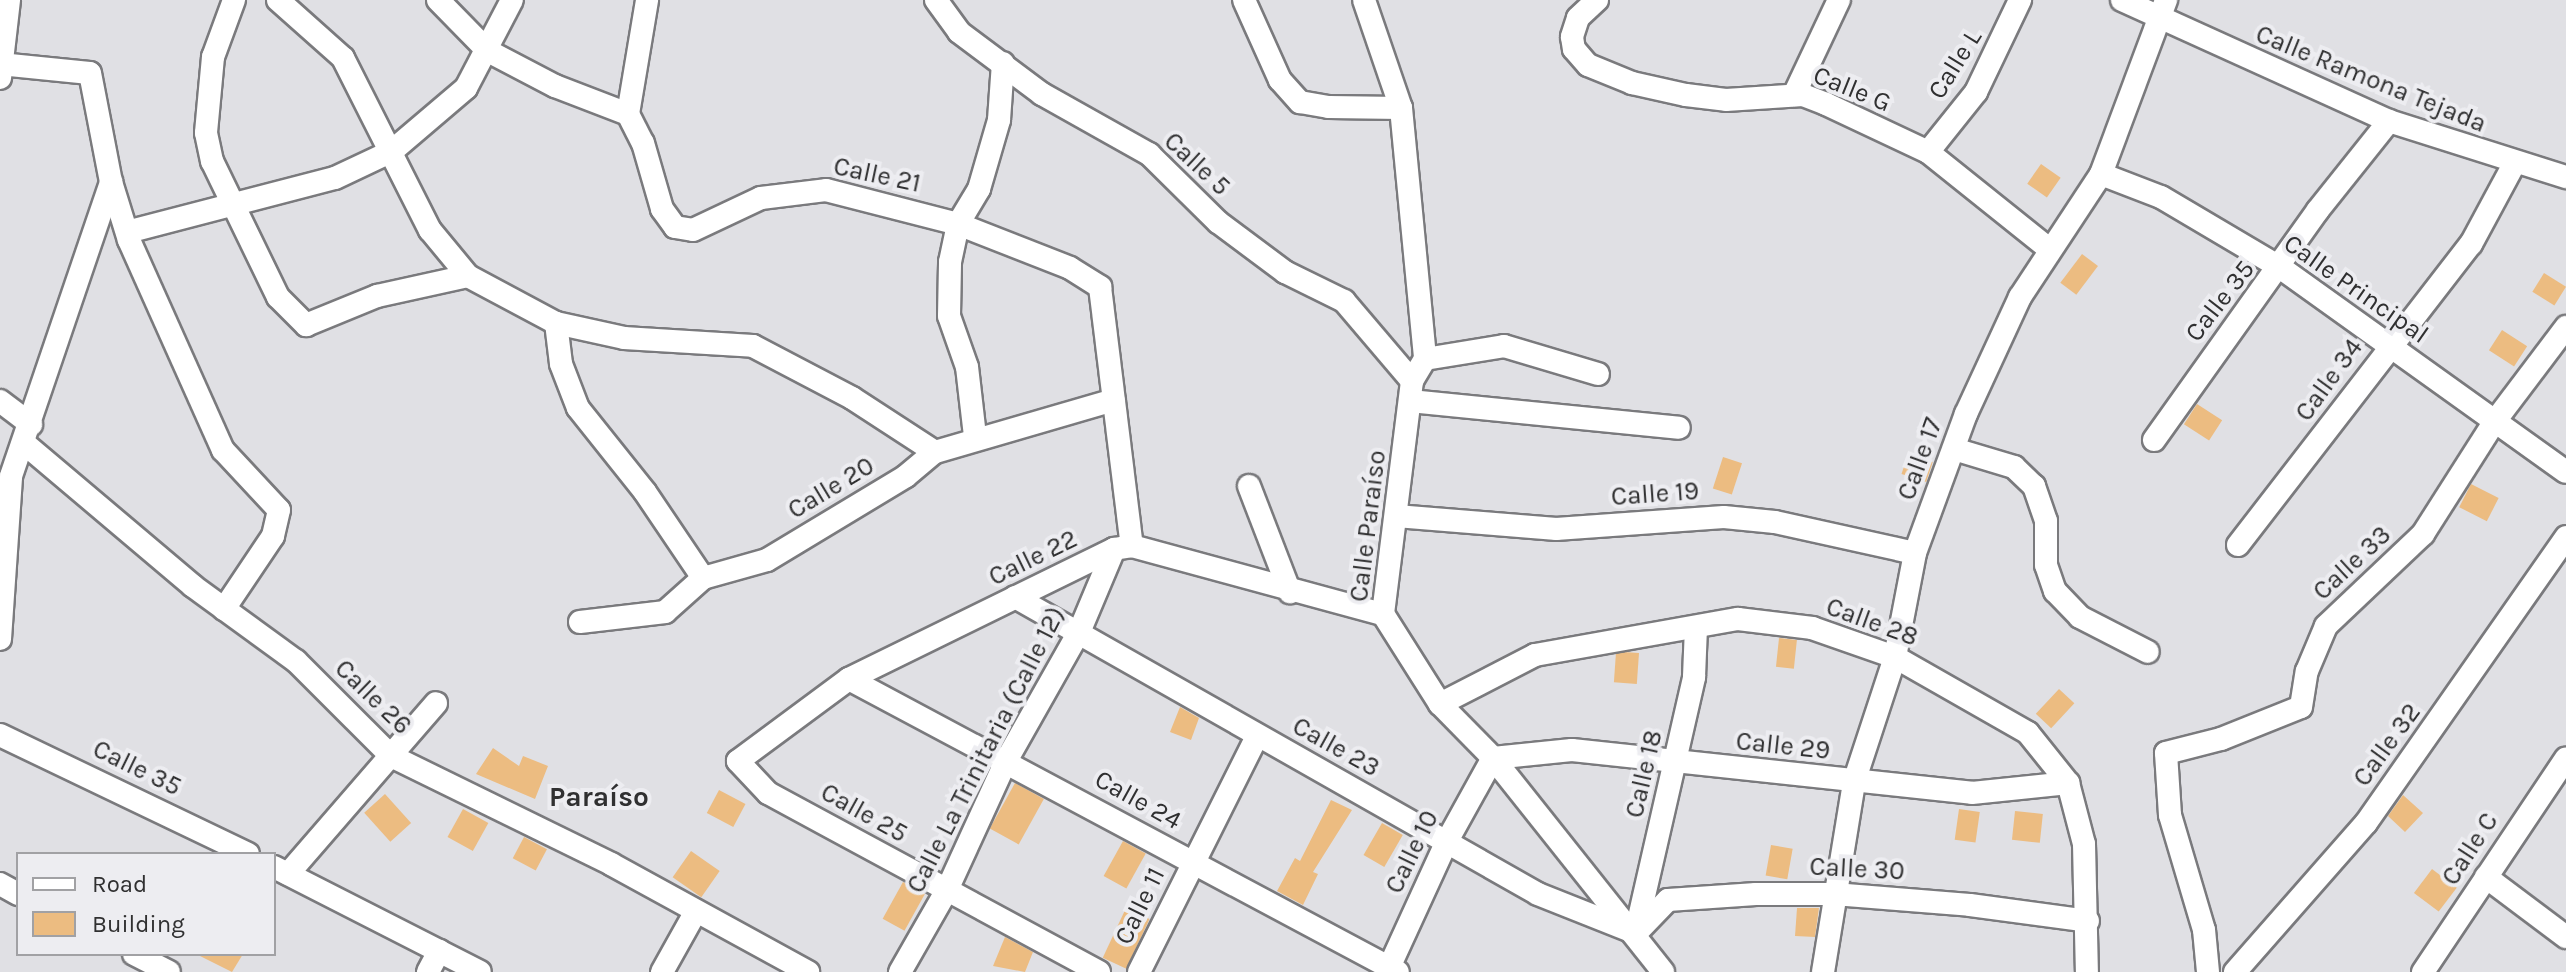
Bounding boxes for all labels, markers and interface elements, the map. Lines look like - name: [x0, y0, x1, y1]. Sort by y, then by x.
- street label: Calle Ramona Tejada: [2251, 18, 2491, 140]
- street label: Calle L: [1922, 23, 1988, 105]
- street label: Calle G: [1809, 59, 1895, 119]
- street label: Calle 5: [1157, 126, 1237, 202]
- street label: Calle 21: [831, 151, 923, 199]
- street label: Calle Principal: [2278, 228, 2434, 350]
- street label: Calle 35: [2179, 254, 2261, 348]
- street label: Calle 34: [2289, 333, 2369, 427]
- street label: Calle 17: [1891, 414, 1949, 504]
- street label: Calle Paraíso: [1343, 448, 1393, 604]
- street label: Calle 20: [782, 450, 880, 526]
- street label: Calle 19: [1610, 475, 1700, 513]
- street label: Calle 33: [2307, 519, 2397, 607]
- street label: Calle 22: [984, 523, 1082, 593]
- street label: Calle 28: [1822, 591, 1922, 653]
- street label: Calle La Trinitaria (Calle 12): [900, 602, 1072, 898]
- street label: Calle 26: [328, 653, 418, 741]
- street label: Calle 32: [2347, 698, 2427, 792]
- street label: Calle 23: [1287, 710, 1385, 784]
- street label: Calle 29: [1734, 726, 1832, 766]
- street label: Calle 18: [1619, 727, 1669, 821]
- street label: Calle 35: [88, 733, 186, 803]
- street label: Calle 24: [1089, 764, 1187, 836]
- street label: Calle 25: [815, 777, 913, 849]
- district label: Paraíso: [549, 780, 649, 814]
- street label: Calle 10: [1379, 805, 1445, 899]
- street label: Calle C: [2435, 807, 2505, 891]
- street label: Calle 30: [1809, 851, 1905, 887]
- legend: [16, 852, 276, 956]
- street label: Calle 11: [1108, 863, 1172, 949]
- text: Road: [92, 870, 147, 898]
- text: Building: [92, 910, 185, 938]

